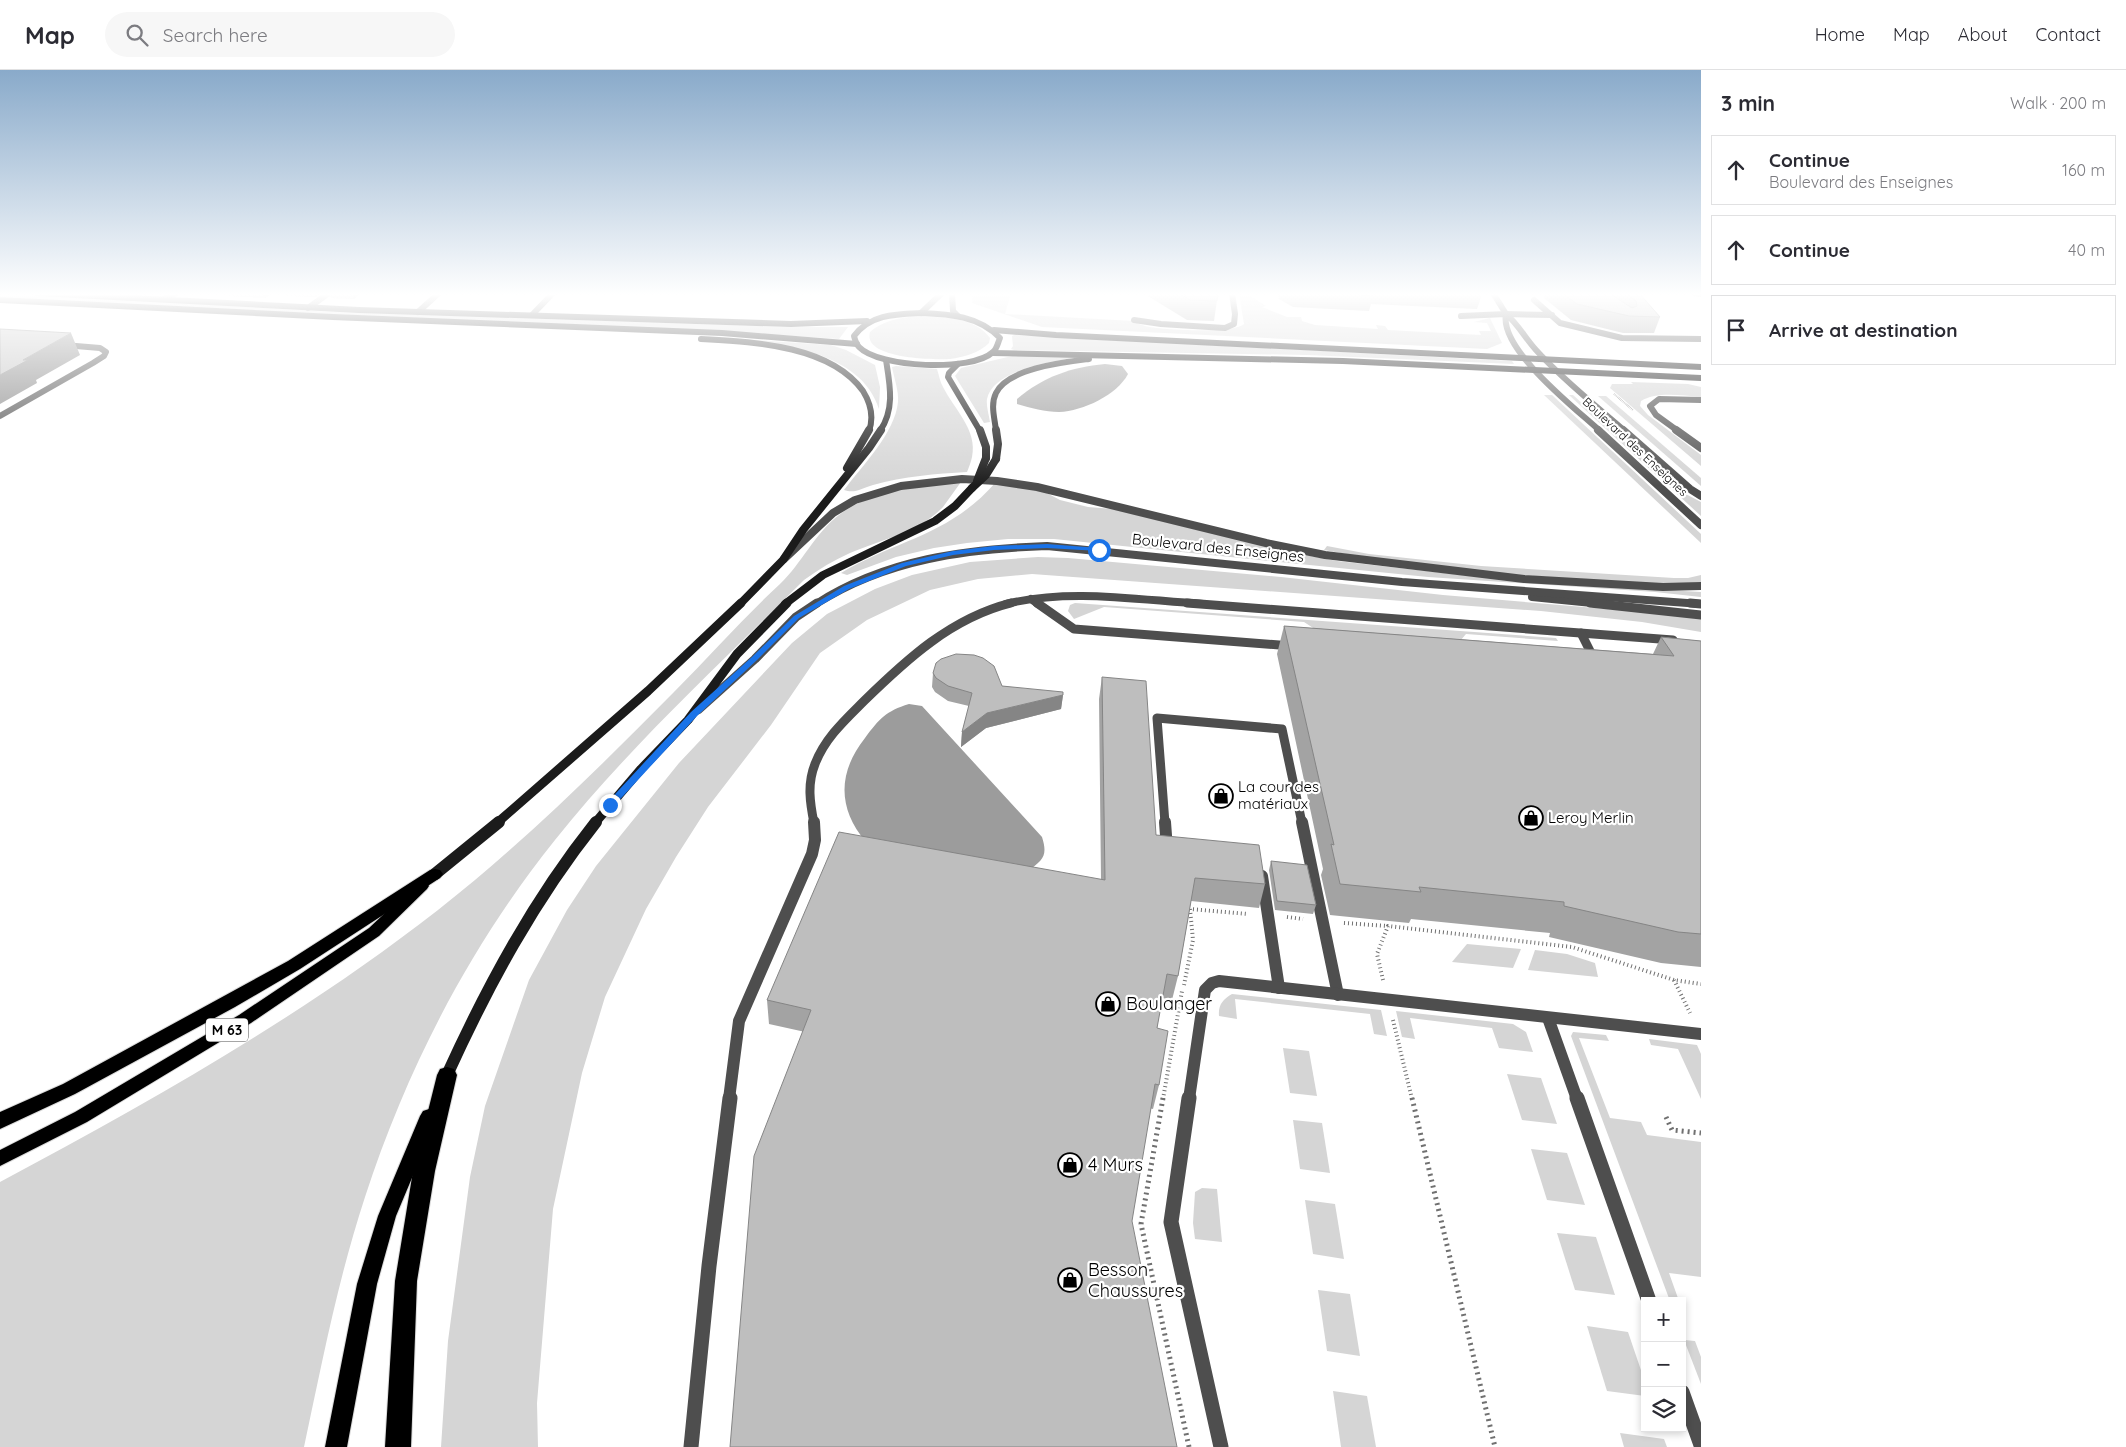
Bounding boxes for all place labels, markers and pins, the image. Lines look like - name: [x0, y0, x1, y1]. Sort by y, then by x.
- place label: La cour des matériaux: [1238, 777, 1319, 813]
- shop icon: La cour des matériaux: [1208, 783, 1234, 809]
- shop icon: Leroy Merlin: [1518, 805, 1544, 831]
- place label: Leroy Merlin: [1548, 808, 1634, 827]
- shop icon: Boulanger: [1095, 991, 1121, 1017]
- place label: Boulanger: [1126, 992, 1212, 1015]
- shop icon: 4 Murs: [1057, 1152, 1083, 1178]
- place label: 4 Murs: [1088, 1153, 1143, 1176]
- place label: Besson Chaussures: [1088, 1258, 1183, 1302]
- shop icon: Besson Chaussures: [1057, 1267, 1083, 1293]

